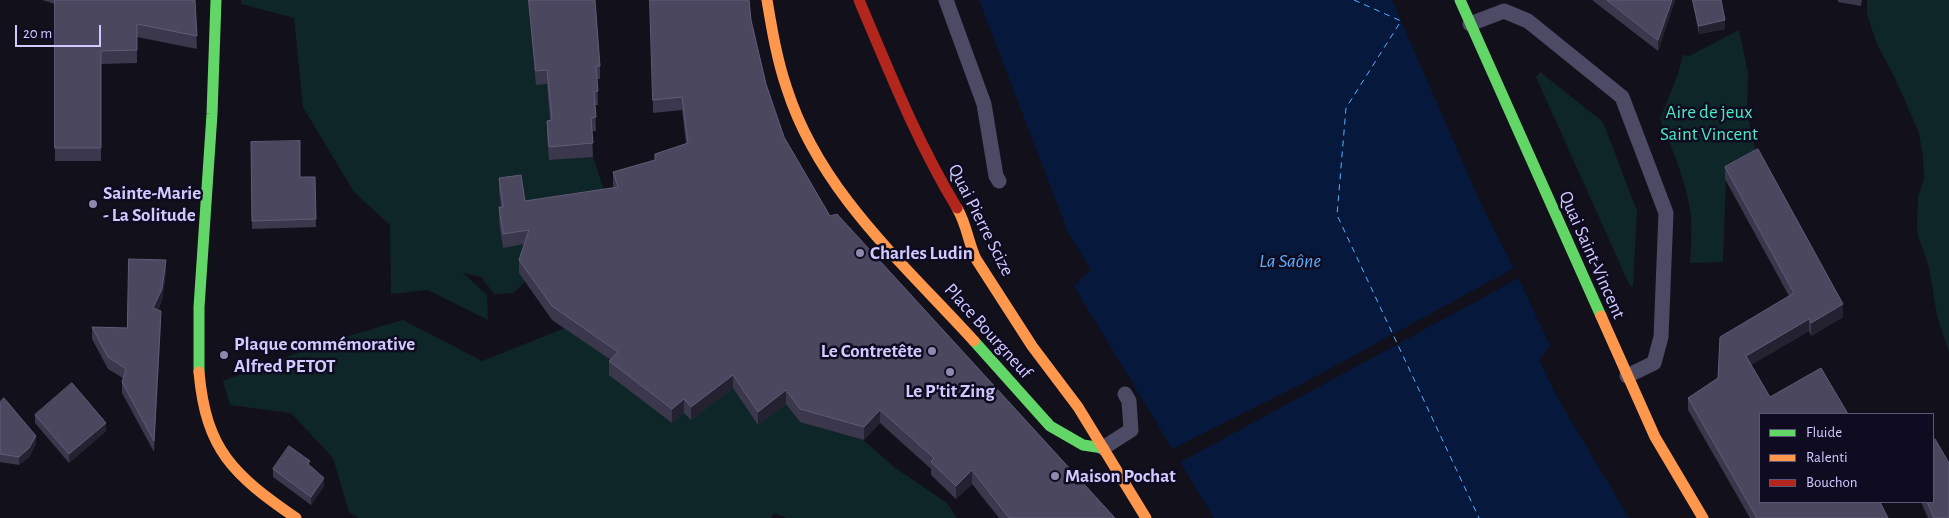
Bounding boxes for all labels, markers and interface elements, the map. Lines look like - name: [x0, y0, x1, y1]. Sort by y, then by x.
- scale bar: [18, 15, 104, 47]
- text: 20 m: [23, 26, 52, 41]
- park label: Aire de jeux Saint Vincent: [1660, 101, 1758, 145]
- street label: Quai Pierre Scize: [943, 160, 1019, 280]
- place label: Sainte-Marie - La Solitude: [103, 182, 201, 226]
- street label: Quai Saint-Vincent: [1554, 188, 1630, 322]
- marker: Sainte-Marie - La Solitude: [87, 198, 99, 210]
- place label: Charles Ludin: [870, 242, 973, 264]
- marker: Charles Ludin: [854, 247, 866, 259]
- water label: La Saône: [1259, 249, 1321, 273]
- street label: Place Bourgneuf: [939, 279, 1037, 383]
- place label: Plaque commémorative Alfred PETOT: [234, 333, 415, 377]
- place label: Le Contretête: [821, 340, 922, 362]
- marker: Le Contretête: [926, 345, 938, 357]
- marker: Plaque commémorative Alfred PETOT: [218, 349, 230, 361]
- marker: Le P'tit Zing: [944, 366, 956, 378]
- place label: Le P'tit Zing: [905, 380, 995, 402]
- legend: [1759, 413, 1934, 503]
- text: Fluide: [1806, 425, 1842, 440]
- text: Ralenti: [1806, 450, 1848, 465]
- place label: Maison Pochat: [1065, 465, 1176, 487]
- marker: Maison Pochat: [1049, 470, 1061, 482]
- text: Bouchon: [1806, 475, 1857, 490]

